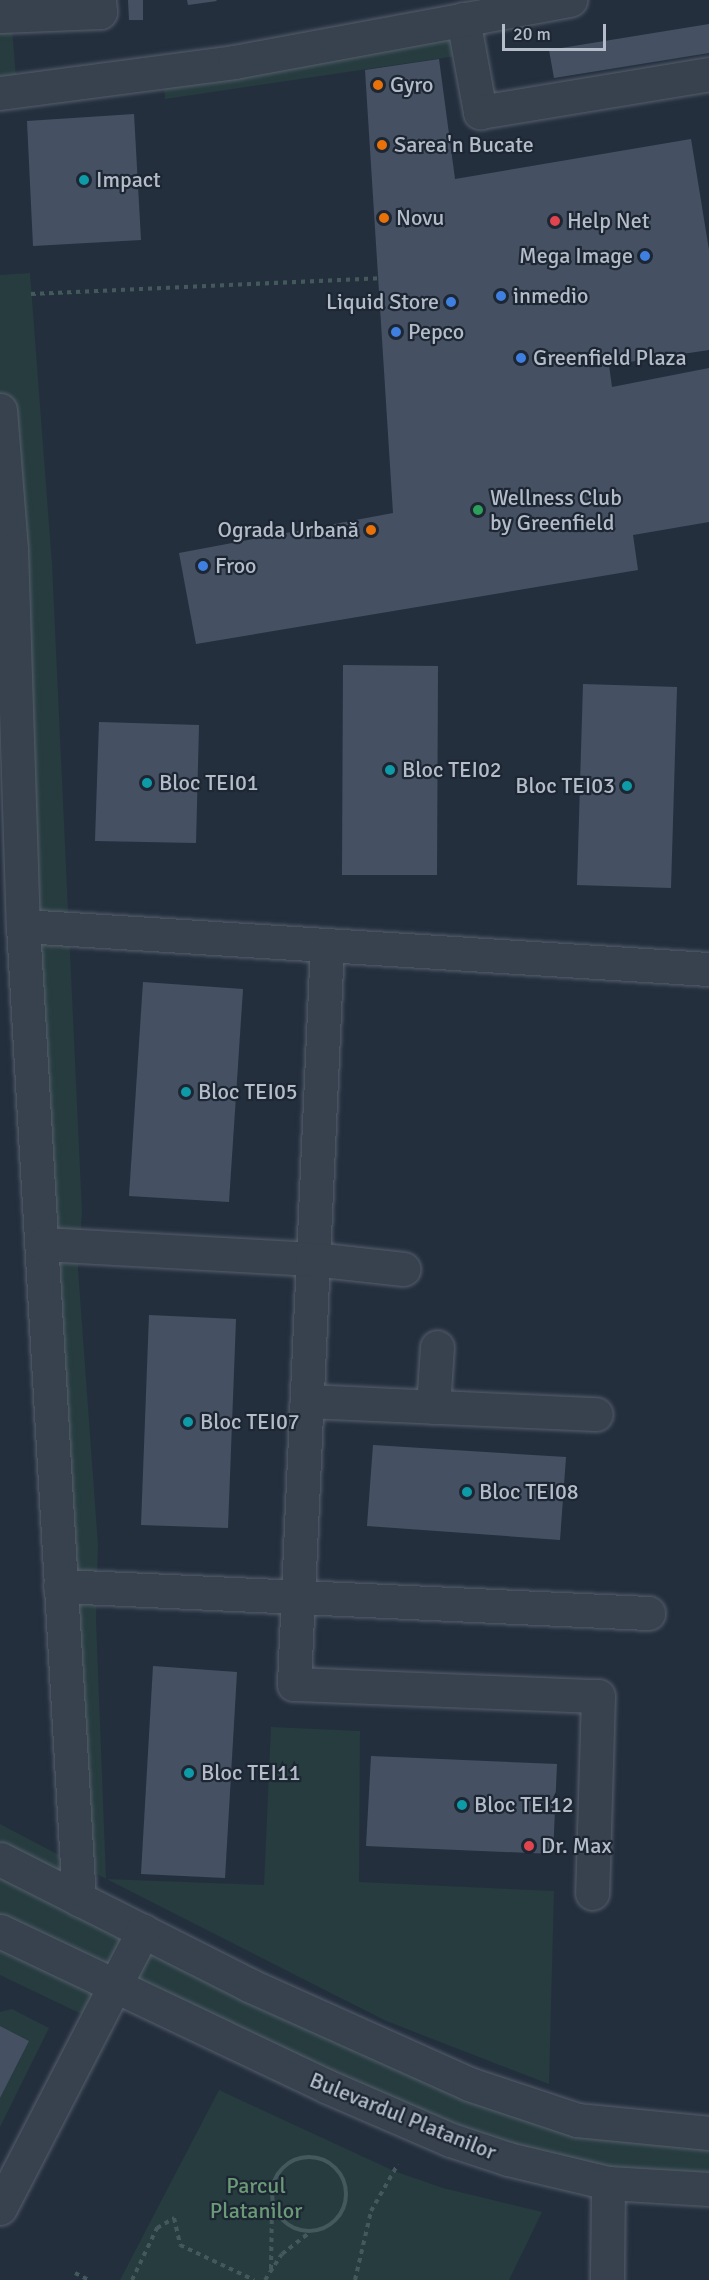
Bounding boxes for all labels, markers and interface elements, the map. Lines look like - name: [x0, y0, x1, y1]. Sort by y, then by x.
- scale bar: [505, 12, 608, 50]
- text: 20 m: [513, 23, 551, 45]
- place label: Gyro: [390, 72, 433, 98]
- marker: Gyro: [371, 78, 385, 92]
- place label: Sarea'n Bucate: [394, 132, 534, 158]
- marker: Sarea'n Bucate: [375, 138, 389, 152]
- place label: Impact: [96, 167, 161, 193]
- marker: Impact: [77, 173, 91, 187]
- place label: Novu: [396, 205, 444, 231]
- place label: Help Net: [567, 208, 649, 234]
- marker: Novu: [377, 211, 391, 225]
- marker: Help Net: [548, 214, 562, 228]
- place label: Mega Image: [519, 243, 633, 269]
- marker: Mega Image: [638, 249, 652, 263]
- place label: inmedio: [513, 283, 588, 309]
- place label: Liquid Store: [326, 289, 439, 315]
- marker: inmedio: [494, 289, 508, 303]
- marker: Liquid Store: [444, 295, 458, 309]
- place label: Pepco: [408, 319, 464, 345]
- marker: Pepco: [389, 325, 403, 339]
- place label: Greenfield Plaza: [533, 345, 687, 371]
- marker: Greenfield Plaza: [514, 351, 528, 365]
- place label: Wellness Club by Greenfield: [490, 484, 622, 536]
- marker: Wellness Club by Greenfield: [471, 503, 485, 517]
- place label: Ograda Urbană: [218, 517, 359, 543]
- marker: Ograda Urbană: [364, 523, 378, 537]
- place label: Froo: [215, 553, 257, 579]
- marker: Froo: [196, 559, 210, 573]
- place label: Bloc TEI02: [402, 757, 502, 783]
- marker: Bloc TEI02: [383, 763, 397, 777]
- place label: Bloc TEI01: [159, 770, 259, 796]
- place label: Bloc TEI03: [515, 773, 615, 799]
- marker: Bloc TEI01: [140, 776, 154, 790]
- marker: Bloc TEI03: [620, 779, 634, 793]
- place label: Bloc TEI05: [198, 1079, 298, 1105]
- marker: Bloc TEI05: [179, 1085, 193, 1099]
- place label: Bloc TEI07: [200, 1409, 300, 1435]
- marker: Bloc TEI07: [181, 1415, 195, 1429]
- place label: Bloc TEI08: [479, 1479, 579, 1505]
- marker: Bloc TEI08: [460, 1485, 474, 1499]
- place label: Bloc TEI11: [201, 1760, 301, 1786]
- marker: Bloc TEI11: [182, 1766, 196, 1780]
- place label: Bloc TEI12: [474, 1792, 574, 1818]
- marker: Bloc TEI12: [455, 1798, 469, 1812]
- place label: Dr. Max: [541, 1833, 612, 1859]
- marker: Dr. Max: [522, 1839, 536, 1853]
- street label: Bulevardul Platanilor: [306, 2067, 500, 2165]
- park label: Parcul Platanilor: [210, 2172, 302, 2224]

